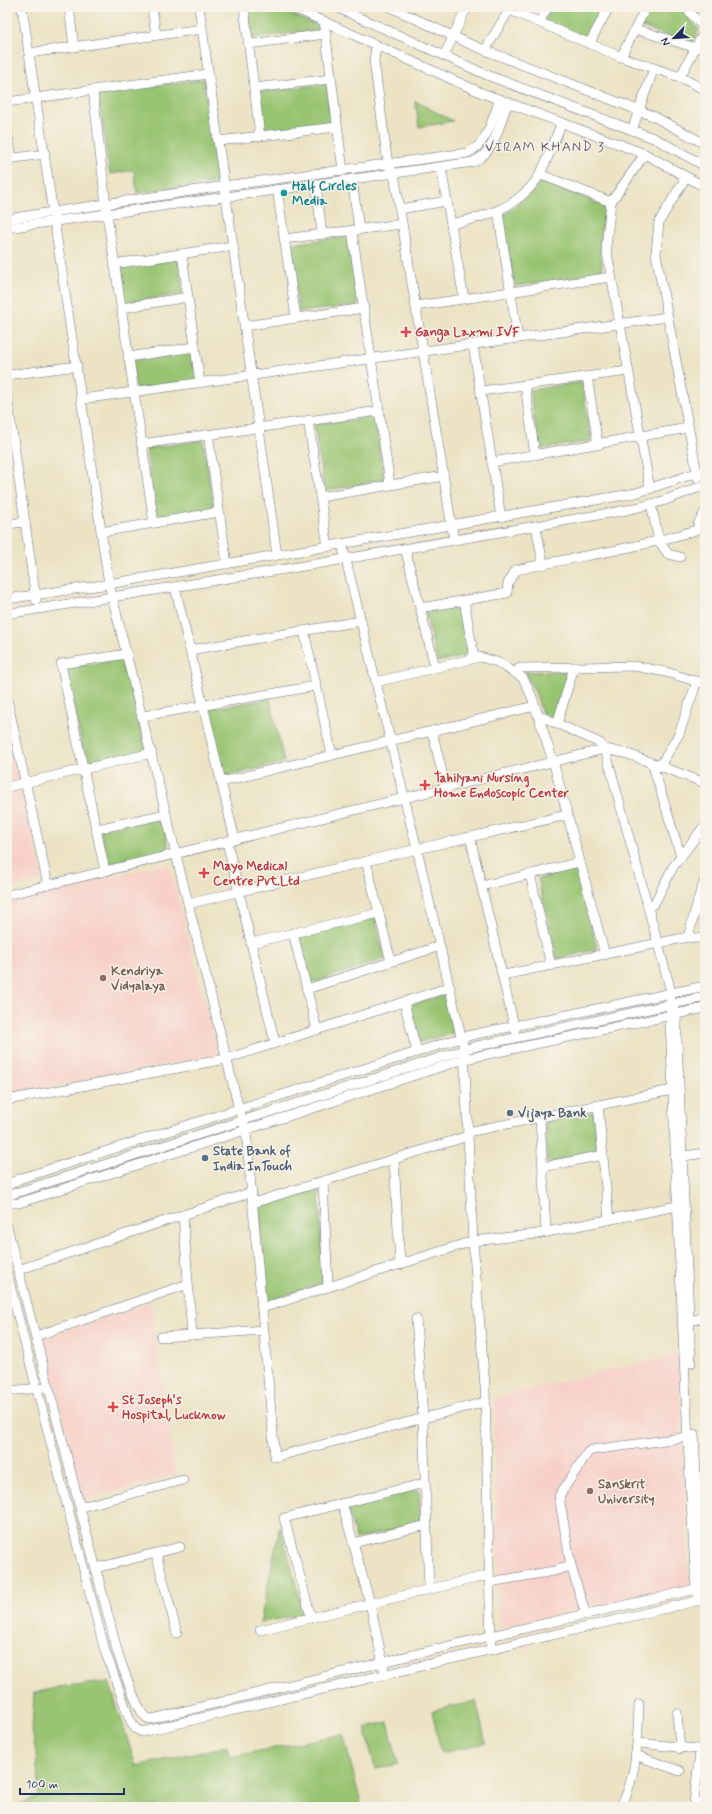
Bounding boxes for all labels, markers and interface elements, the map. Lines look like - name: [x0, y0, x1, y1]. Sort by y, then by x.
- north arrow: [654, 18, 694, 58]
- text: N: [658, 36, 674, 48]
- district label: VIRAM KHAND 3: [485, 138, 605, 156]
- place label: Half Circles Media: [292, 178, 357, 210]
- marker: Half Circles Media: [279, 188, 289, 198]
- place label: Ganga Laxmi IVF: [415, 324, 520, 343]
- marker: Ganga Laxmi IVF: [400, 326, 412, 338]
- place label: Tahilyani Nursing Home Endoscopic Center: [434, 770, 569, 802]
- marker: Tahilyani Nursing Home Endoscopic Center: [419, 779, 431, 791]
- place label: Mayo Medical Centre Pvt.Ltd: [213, 858, 300, 890]
- marker: Mayo Medical Centre Pvt.Ltd: [198, 867, 210, 879]
- place label: Kendriya Vidyalaya: [111, 963, 166, 995]
- marker: Kendriya Vidyalaya: [98, 973, 108, 983]
- place label: Vijaya Bank: [518, 1105, 587, 1123]
- marker: Vijaya Bank: [505, 1108, 515, 1118]
- place label: State Bank of India InTouch: [213, 1143, 292, 1175]
- marker: State Bank of India InTouch: [200, 1153, 210, 1163]
- place label: St Joseph's Hospital, Lucknow: [122, 1392, 225, 1424]
- marker: St Joseph's Hospital, Lucknow: [107, 1401, 119, 1413]
- place label: Sanskrit University: [598, 1476, 654, 1508]
- marker: Sanskrit University: [585, 1486, 595, 1496]
- scale bar: [20, 1770, 124, 1796]
- text: 100 m: [26, 1777, 58, 1793]

